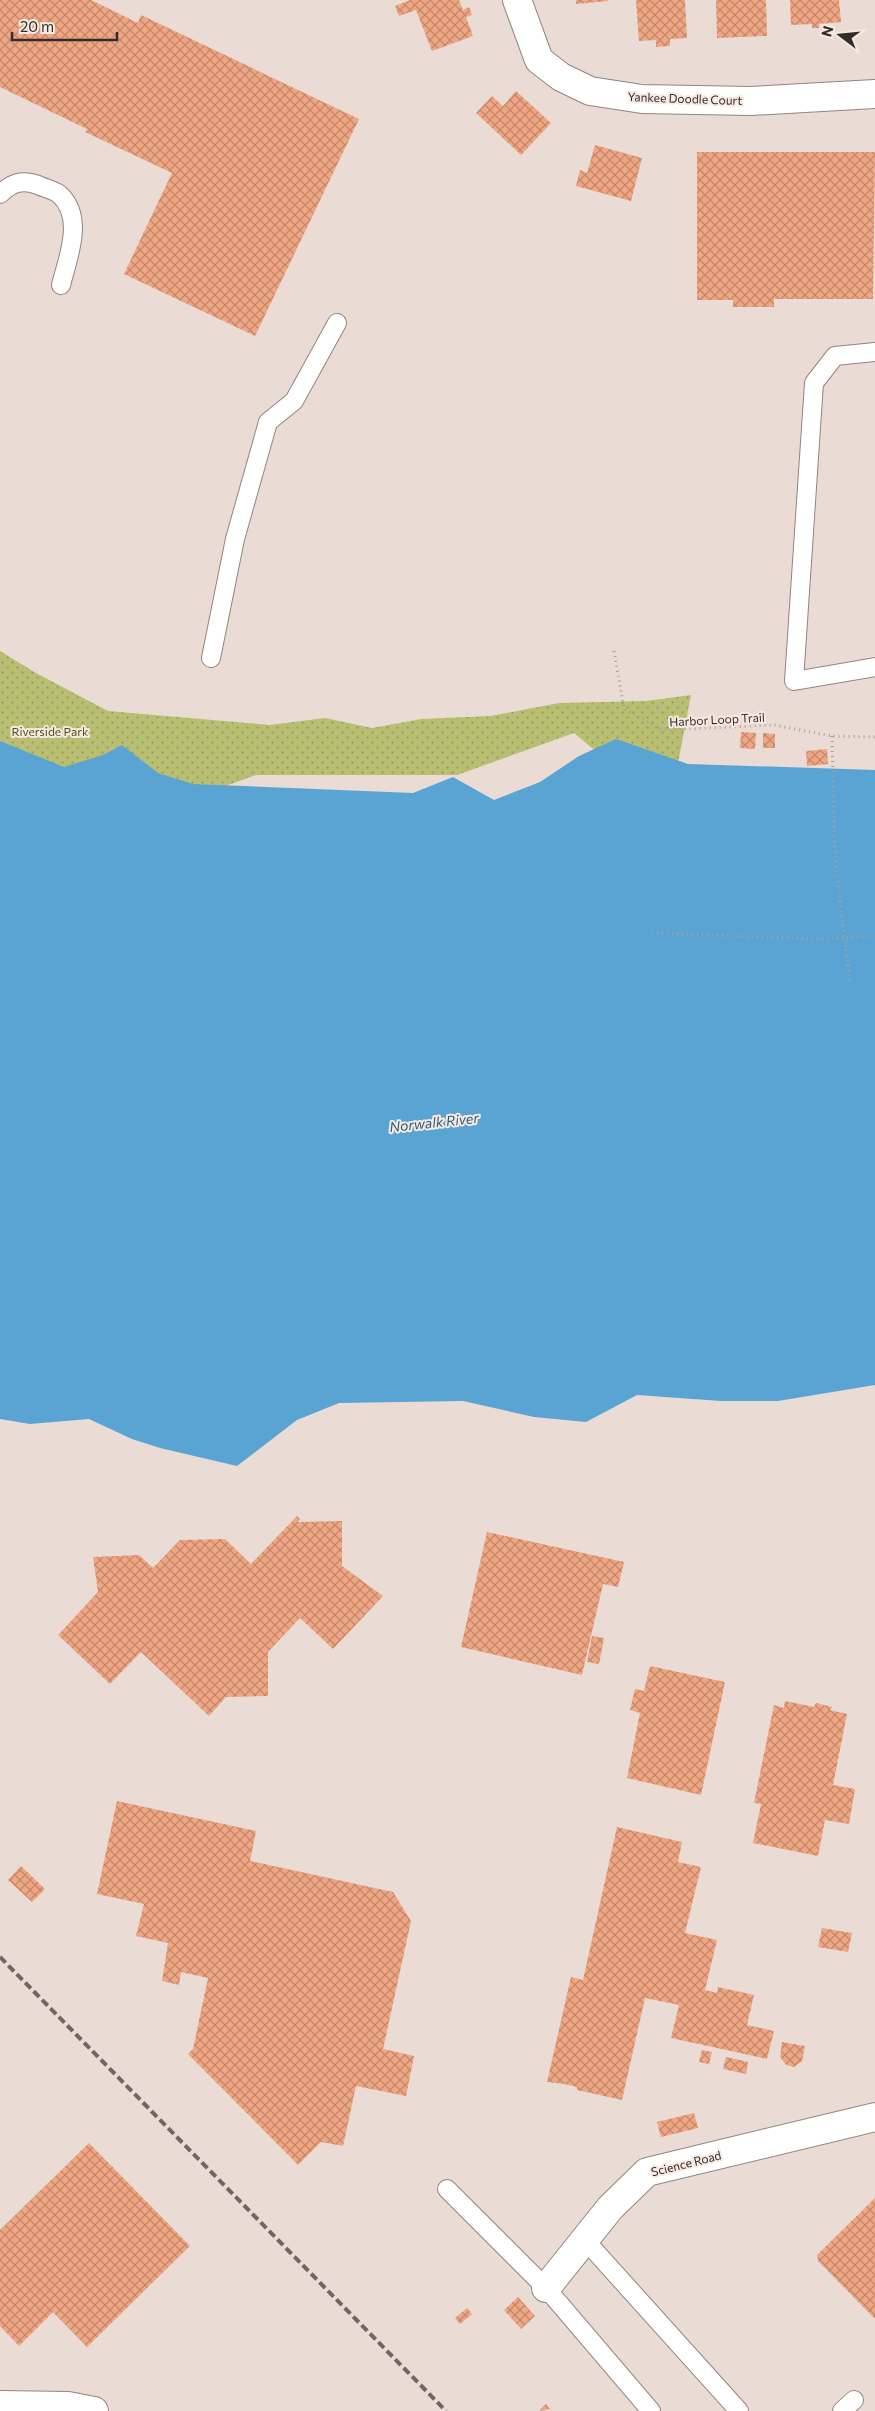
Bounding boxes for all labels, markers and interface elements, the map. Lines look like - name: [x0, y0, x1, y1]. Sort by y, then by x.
- scale bar: [12, 10, 118, 42]
- north arrow: [815, 10, 865, 60]
- text: 20 m: [20, 17, 54, 35]
- text: N: [817, 24, 837, 39]
- street label: Yankee Doodle Court: [628, 89, 743, 107]
- street label: Harbor Loop Trail: [669, 710, 765, 728]
- park label: Riverside Park: [11, 724, 89, 738]
- water label: Norwalk River: [388, 1109, 480, 1135]
- street label: Science Road: [649, 2148, 723, 2178]

